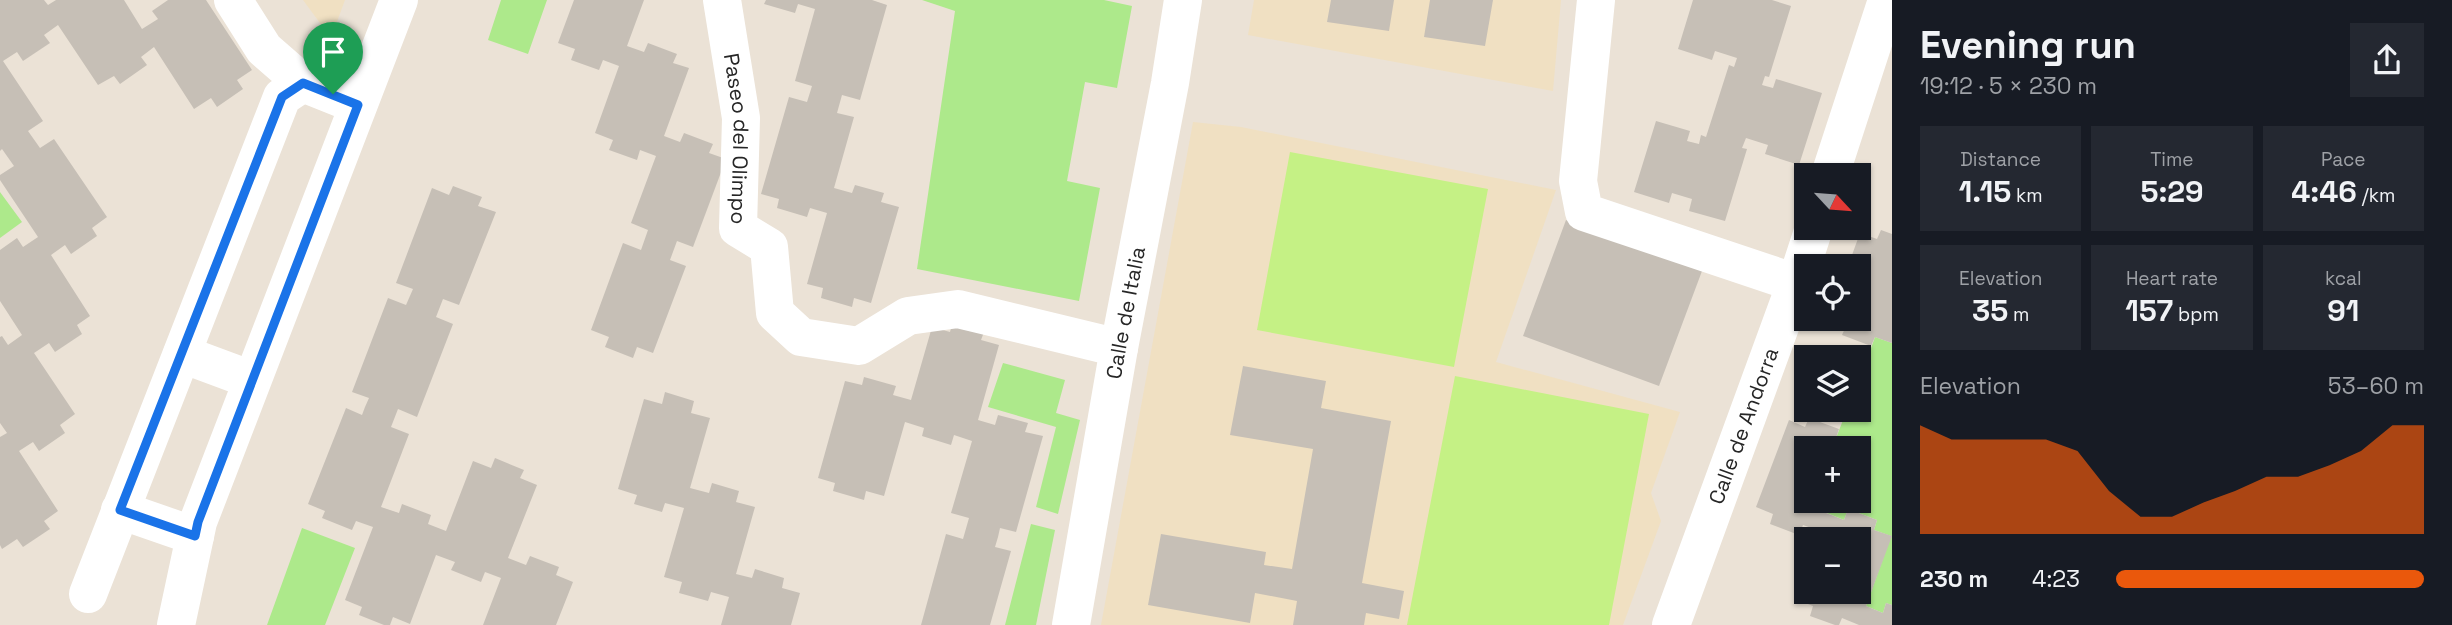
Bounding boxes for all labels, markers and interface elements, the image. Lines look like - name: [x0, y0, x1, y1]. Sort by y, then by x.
- text: Evening run: [1920, 21, 2136, 69]
- pin: [303, 22, 363, 94]
- button: share: [2350, 23, 2424, 97]
- icon: arrive: [314, 33, 352, 71]
- street label: Paseo del Olimpo: [718, 51, 755, 225]
- text: 19:12 · 5 × 230 m: [1920, 71, 2097, 101]
- text: Distance: [1960, 147, 2041, 172]
- text: Time: [2150, 147, 2194, 172]
- text: Pace: [2321, 147, 2366, 172]
- north arrow: [1794, 163, 1871, 240]
- map controls: [1794, 163, 1871, 604]
- text: 1.15: [1959, 172, 2011, 211]
- text: 5:29: [2140, 172, 2204, 211]
- text: 4:46: [2291, 172, 2357, 211]
- text: km: [2011, 183, 2043, 208]
- text: /km: [2357, 183, 2395, 208]
- street label: Calle de Italia: [1100, 244, 1151, 381]
- button: locate: [1794, 254, 1871, 331]
- text: Elevation: [1959, 266, 2042, 291]
- text: Heart rate: [2126, 266, 2218, 291]
- text: kcal: [2325, 266, 2362, 291]
- text: 35: [1972, 291, 2008, 330]
- text: 157: [2125, 291, 2173, 330]
- text: 91: [2327, 291, 2359, 330]
- text: m: [2008, 302, 2029, 327]
- text: bpm: [2173, 302, 2219, 327]
- street label: Calle de Andorra: [1702, 344, 1784, 508]
- button: layers: [1794, 345, 1871, 422]
- text: Elevation: [1920, 371, 2021, 401]
- text: 53–60 m: [2328, 371, 2424, 401]
- button: +: [1794, 436, 1871, 513]
- button: −: [1794, 527, 1871, 604]
- text: 230 m: [1920, 564, 1988, 594]
- text: 4:23: [2032, 564, 2080, 594]

